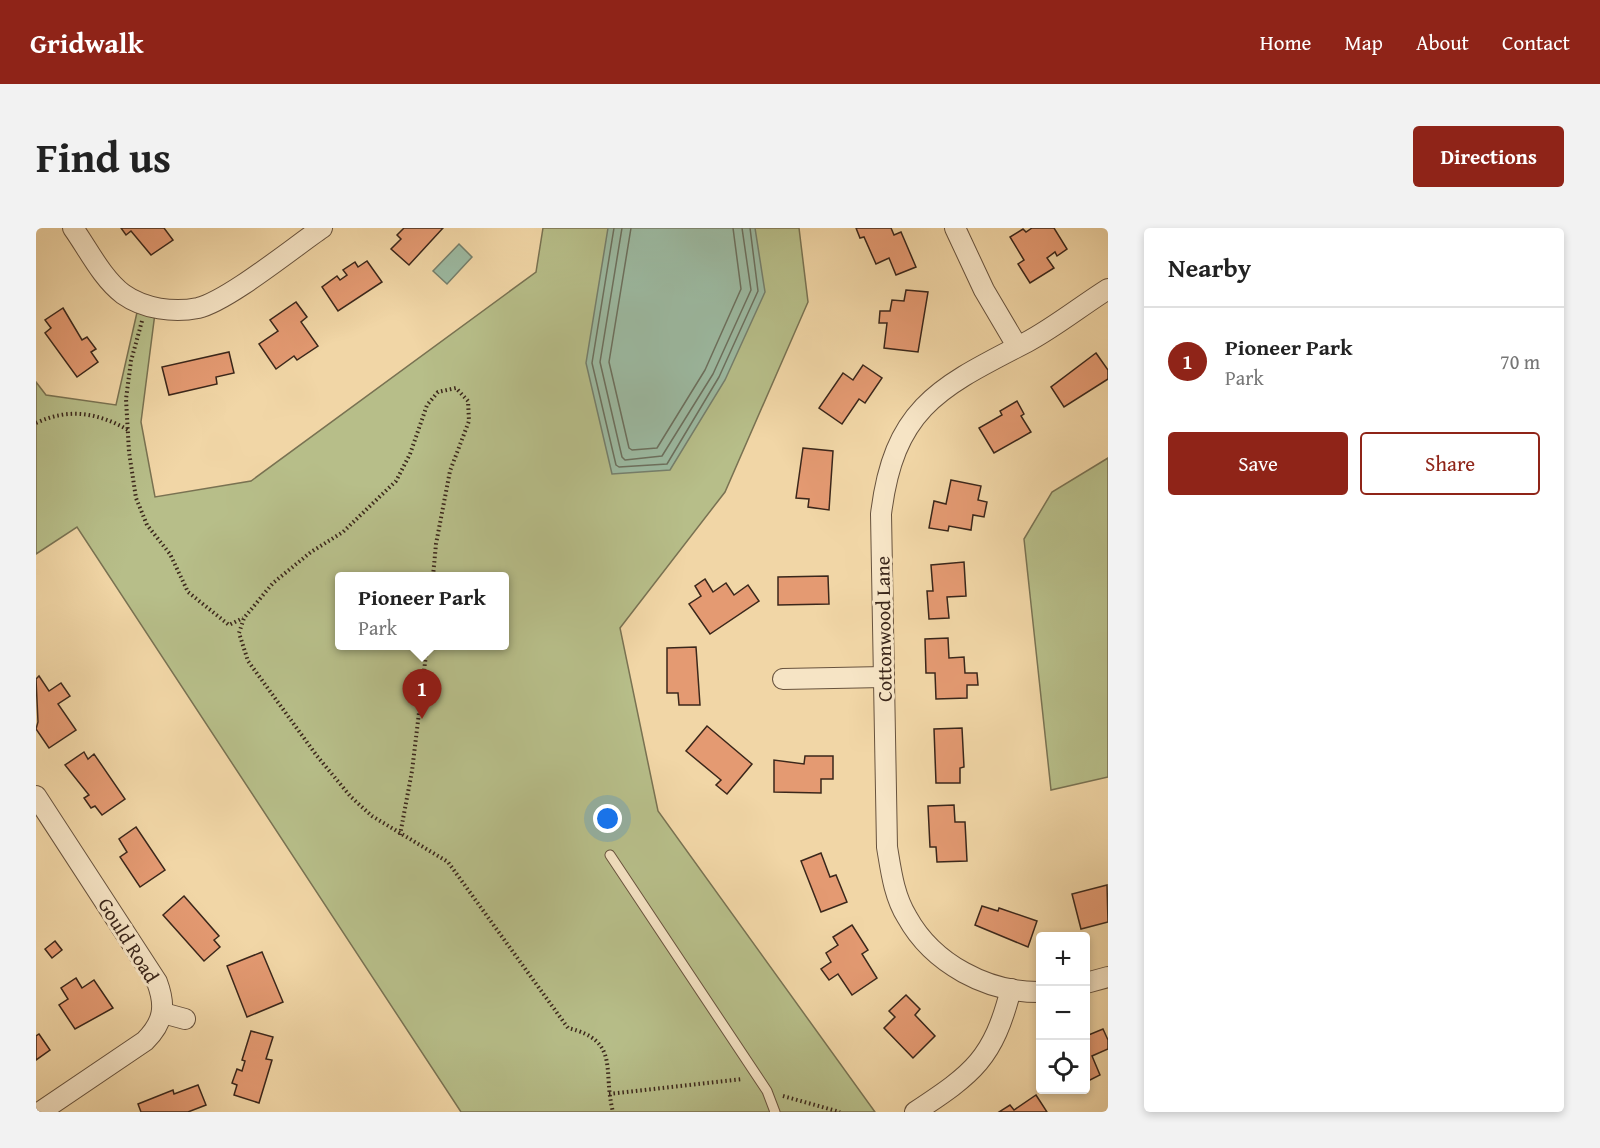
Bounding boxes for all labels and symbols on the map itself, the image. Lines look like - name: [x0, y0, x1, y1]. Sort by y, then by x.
- street label: Cottonwood Lane: [867, 556, 899, 702]
- pin: 1: [402, 670, 442, 719]
- your location: [593, 804, 622, 833]
- street label: Gould Road: [91, 892, 167, 988]

